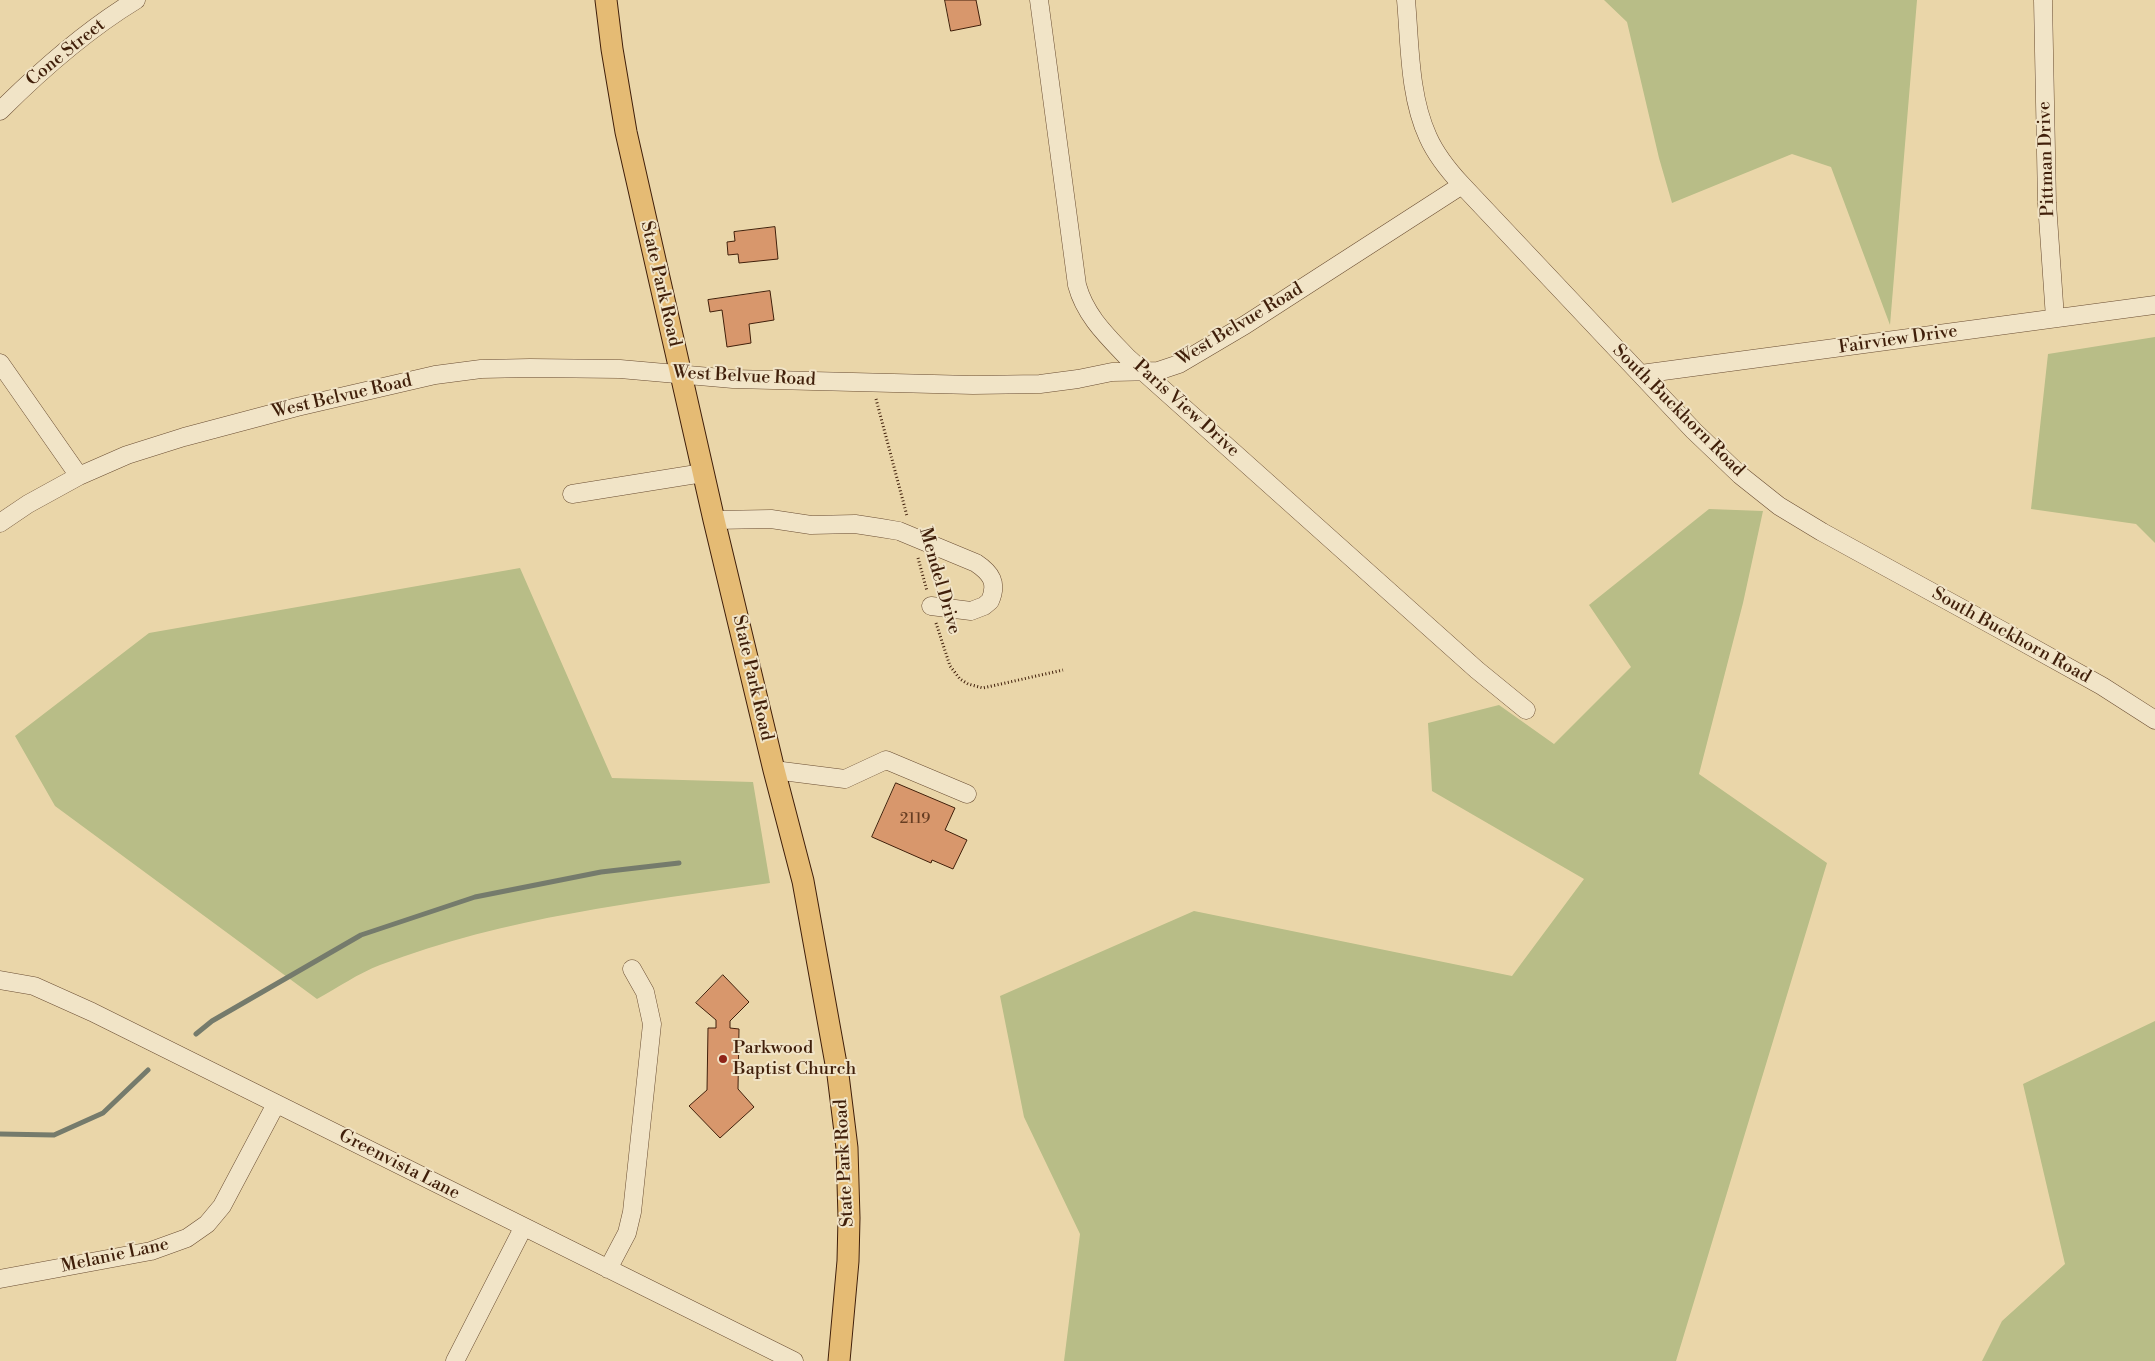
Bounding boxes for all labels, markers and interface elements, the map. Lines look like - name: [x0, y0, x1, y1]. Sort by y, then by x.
- street label: Cone Street: [22, 15, 110, 91]
- street label: Pittman Drive: [2034, 101, 2060, 217]
- street label: State Park Road: [635, 219, 685, 349]
- street label: West Belvue Road: [1173, 279, 1307, 371]
- street label: Fairview Drive: [1837, 321, 1959, 359]
- street label: South Buckhorn Road: [1607, 340, 1749, 482]
- street label: Paris View Drive: [1129, 356, 1243, 462]
- street label: West Belvue Road: [672, 362, 816, 392]
- street label: West Belvue Road: [270, 370, 414, 424]
- street label: Mendel Drive: [913, 525, 965, 637]
- street label: South Buckhorn Road: [1928, 583, 2094, 689]
- street label: State Park Road: [727, 613, 777, 743]
- house number: 2119: [900, 810, 930, 828]
- place label: Parkwood Baptist Church: [733, 1038, 856, 1080]
- marker: Parkwood Baptist Church: [717, 1053, 729, 1065]
- street label: State Park Road: [831, 1099, 859, 1227]
- street label: Greenvista Lane: [335, 1125, 463, 1205]
- street label: Melanie Lane: [59, 1234, 171, 1278]

